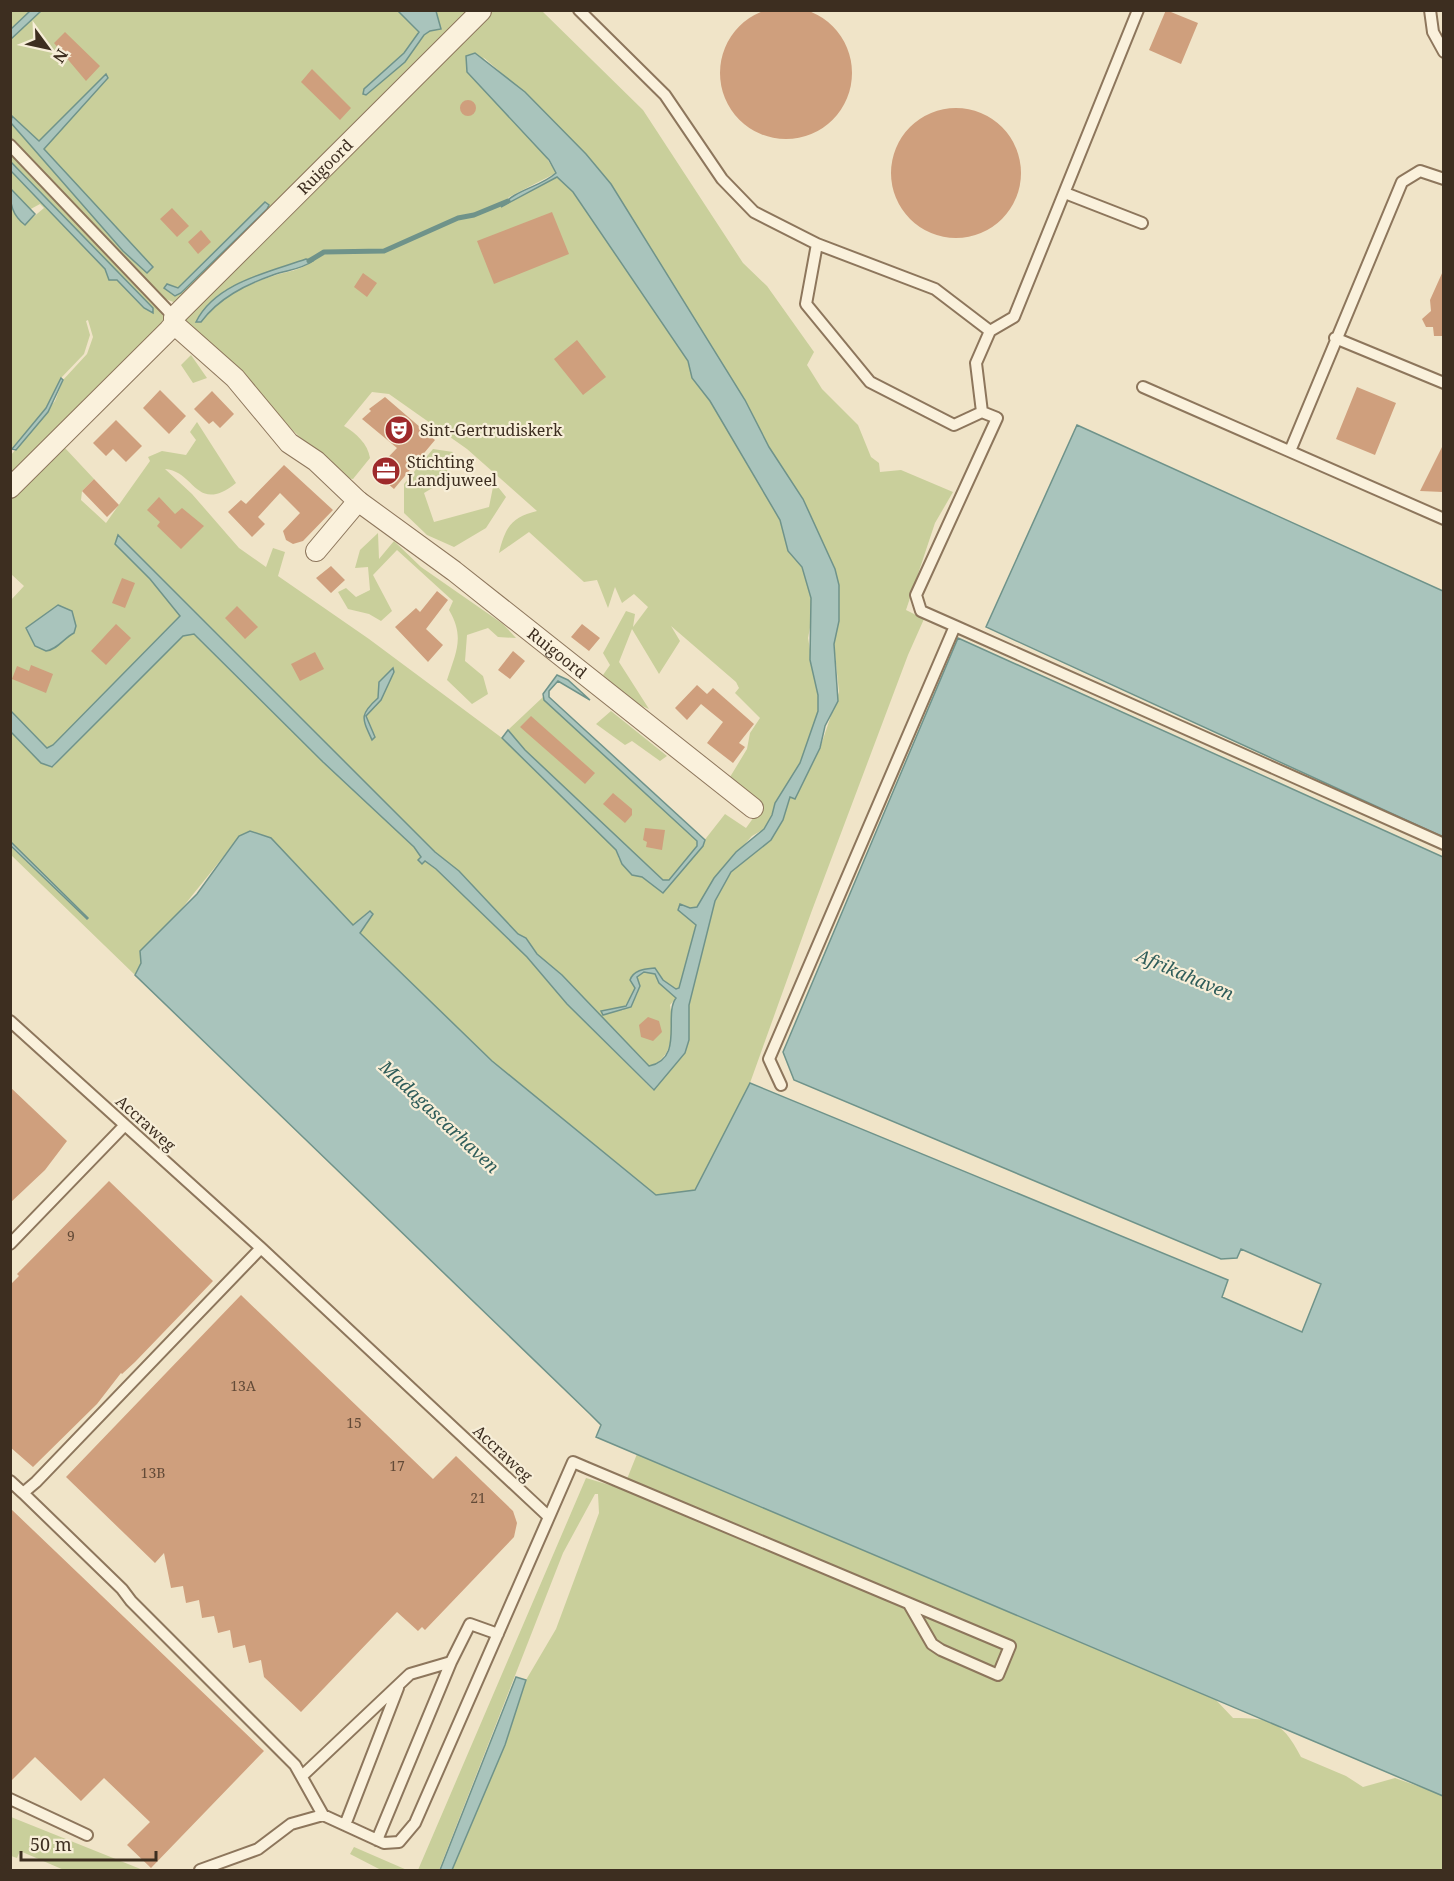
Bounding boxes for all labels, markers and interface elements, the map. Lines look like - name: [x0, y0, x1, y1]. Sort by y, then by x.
- north arrow: [18, 18, 78, 78]
- text: N: [48, 45, 73, 68]
- street label: Ruigoord: [292, 134, 358, 199]
- theatre icon: Sint-Gertrudiskerk: [383, 414, 415, 446]
- place label: Sint-Gertrudiskerk: [420, 419, 563, 441]
- place label: Stichting Landjuweel: [407, 451, 497, 491]
- office icon: Stichting Landjuweel: [370, 455, 402, 487]
- street label: Ruigoord: [523, 622, 592, 683]
- water label: Afrikahaven: [1131, 942, 1238, 1005]
- water label: Madagascarhaven: [374, 1054, 505, 1178]
- street label: Accraweg: [111, 1090, 181, 1156]
- house number: 9: [67, 1226, 75, 1245]
- house number: 13A: [230, 1376, 256, 1395]
- house number: 15: [346, 1413, 362, 1432]
- street label: Accraweg: [468, 1420, 538, 1487]
- house number: 17: [389, 1456, 405, 1475]
- house number: 13B: [141, 1463, 165, 1482]
- house number: 21: [470, 1488, 486, 1507]
- scale bar: [21, 1824, 156, 1862]
- text: 50 m: [30, 1832, 72, 1856]

